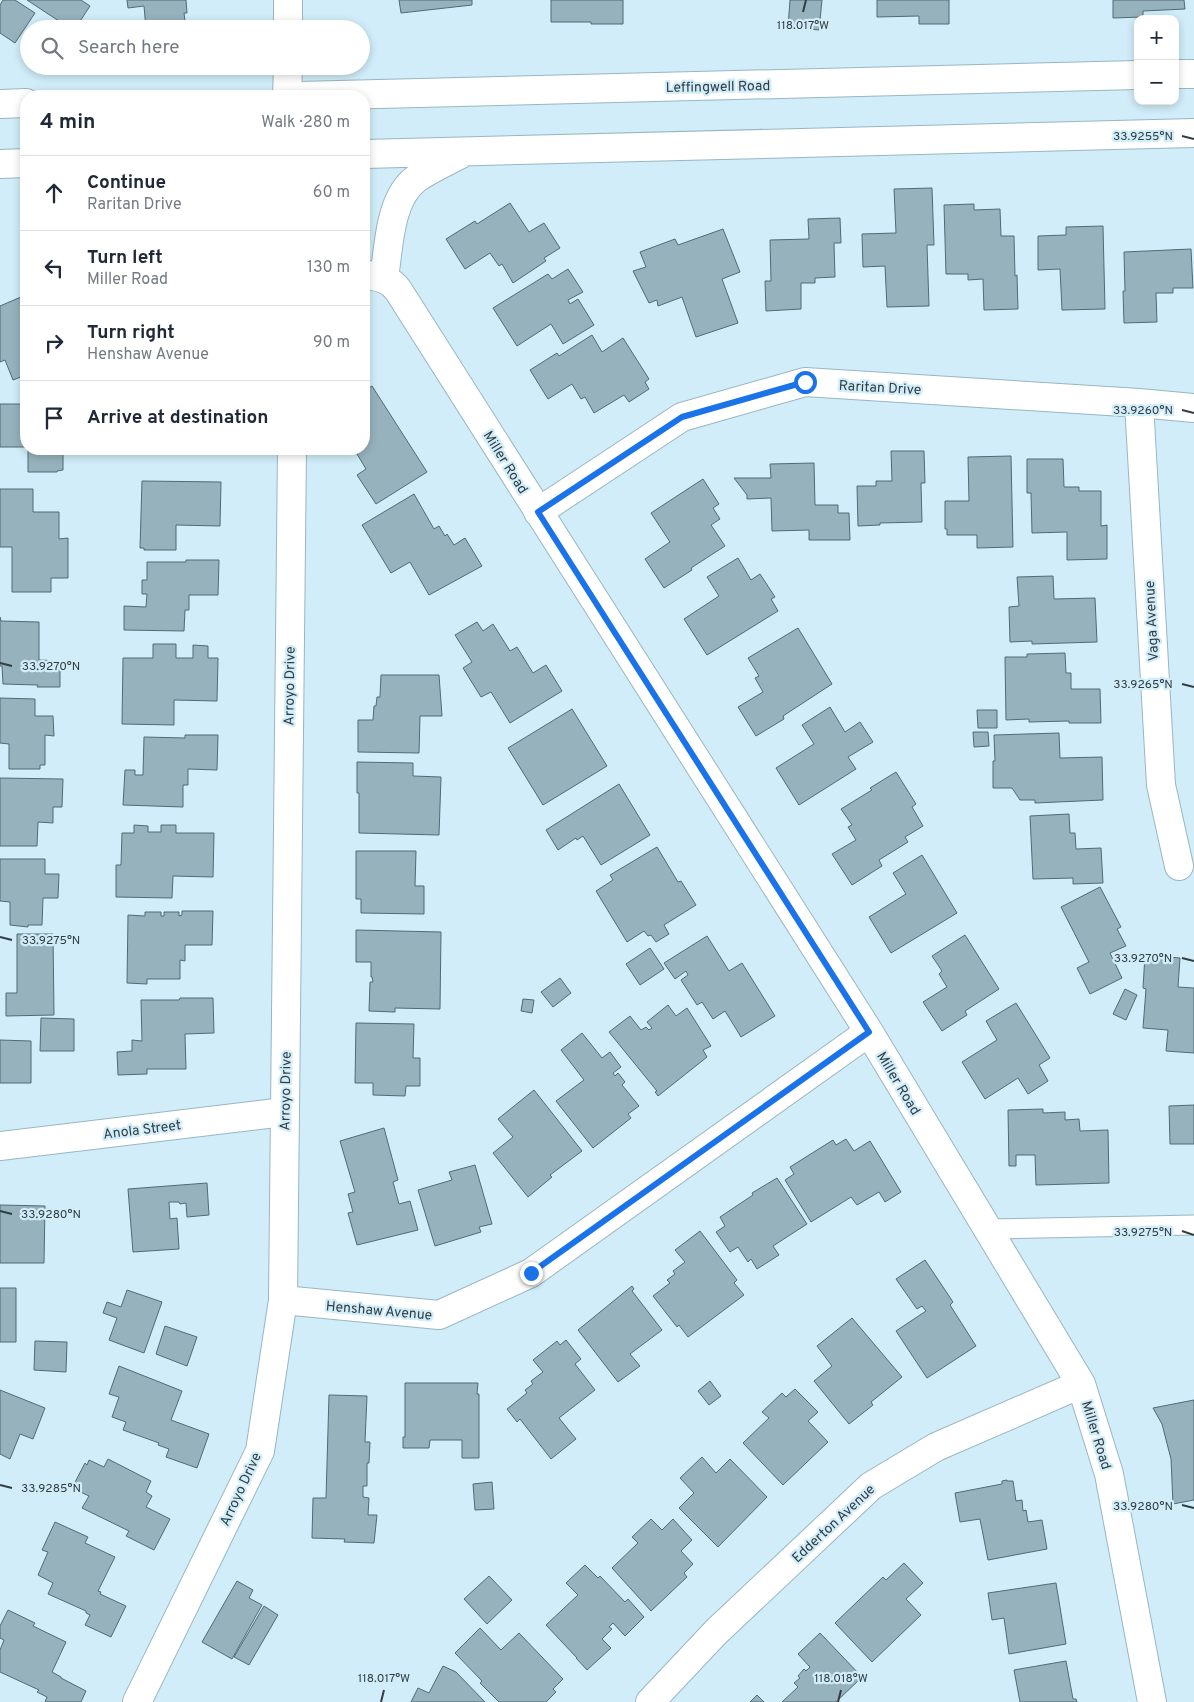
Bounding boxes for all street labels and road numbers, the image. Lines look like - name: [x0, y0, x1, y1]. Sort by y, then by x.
- street label: Leffingwell Road: [666, 78, 771, 97]
- street label: Raritan Drive: [838, 378, 922, 399]
- street label: Miller Road: [479, 428, 531, 497]
- street label: Vaga Avenue: [1142, 580, 1163, 662]
- street label: Arroyo Drive: [281, 646, 300, 726]
- street label: Miller Road: [872, 1049, 923, 1119]
- street label: Arroyo Drive: [277, 1051, 296, 1131]
- street label: Anola Street: [102, 1117, 182, 1144]
- street label: Henshaw Avenue: [325, 1298, 433, 1325]
- street label: Miller Road: [1077, 1399, 1114, 1472]
- street label: Arroyo Drive: [217, 1450, 266, 1529]
- street label: Edderton Avenue: [789, 1481, 879, 1567]

